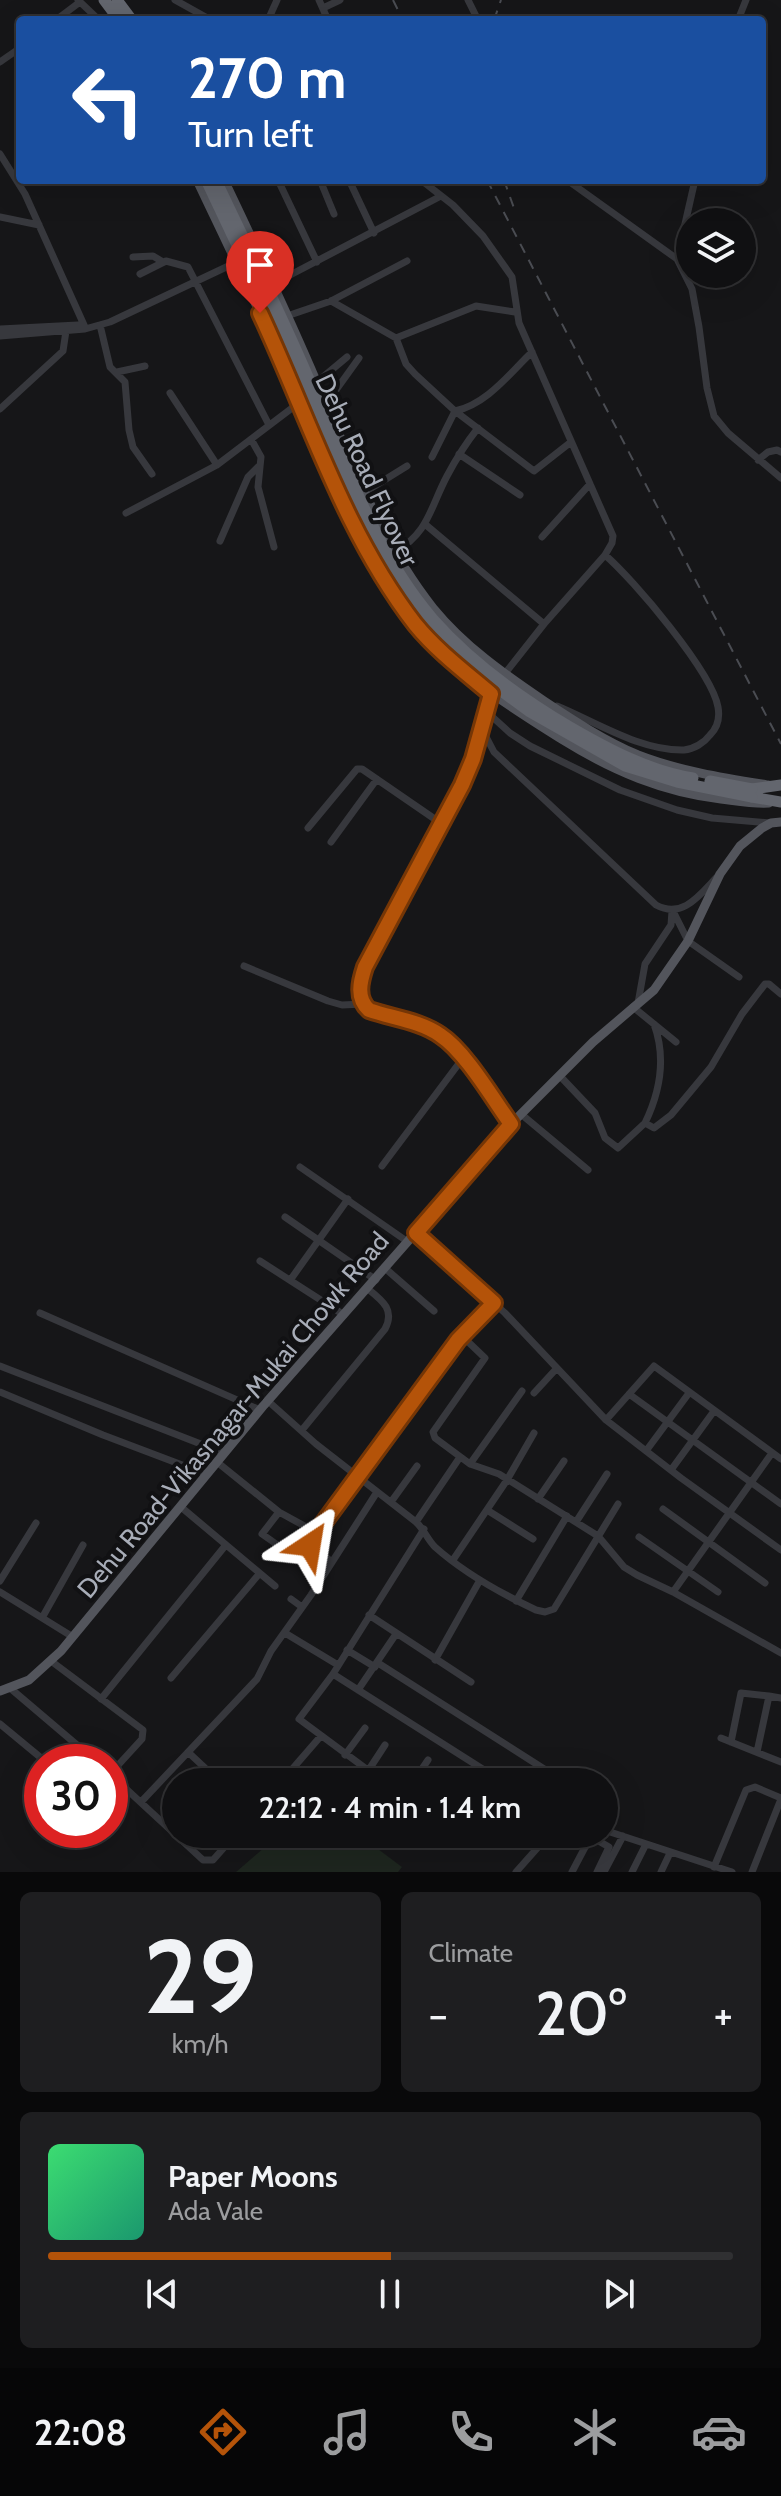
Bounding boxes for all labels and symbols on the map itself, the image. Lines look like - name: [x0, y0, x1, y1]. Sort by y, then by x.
- pin: [226, 231, 294, 313]
- street label: Dehu Road Flyover: [308, 369, 426, 572]
- street label: Dehu Road-Vikasnagar-Mukai Chowk Road: [70, 1226, 396, 1604]
- position arrow: [268, 1503, 352, 1587]
- speed limit sign: 30: [24, 1744, 128, 1848]

